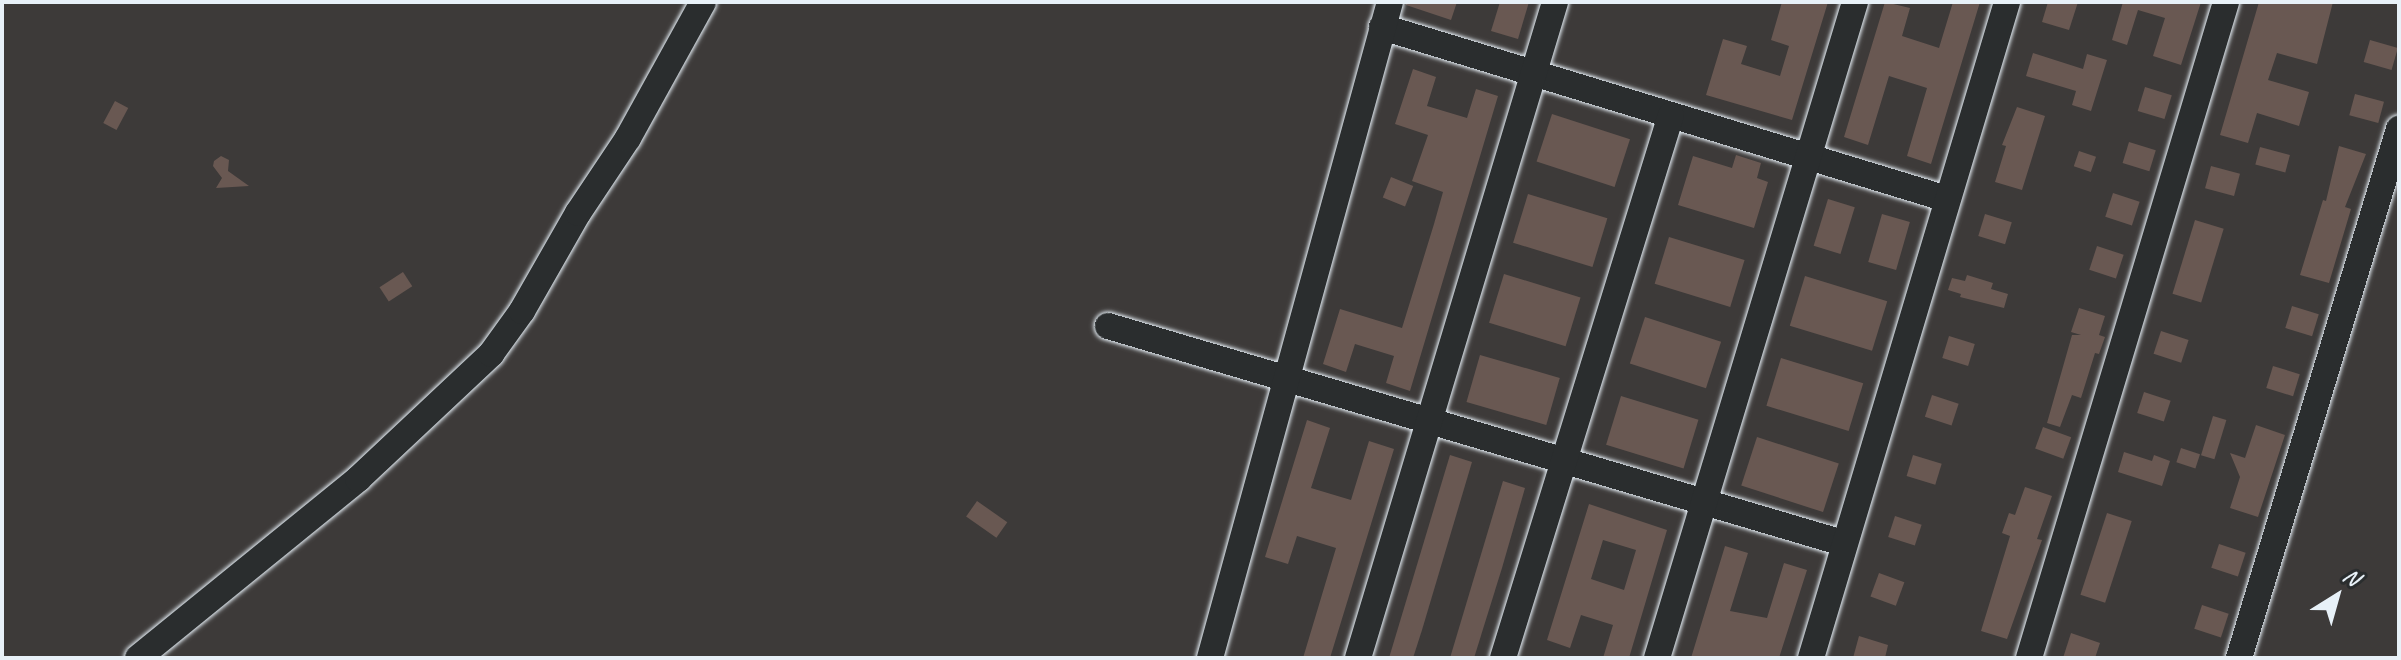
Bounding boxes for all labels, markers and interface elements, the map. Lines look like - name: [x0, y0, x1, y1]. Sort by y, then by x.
- north arrow: [2297, 556, 2377, 636]
- text: N: [2338, 562, 2365, 592]

